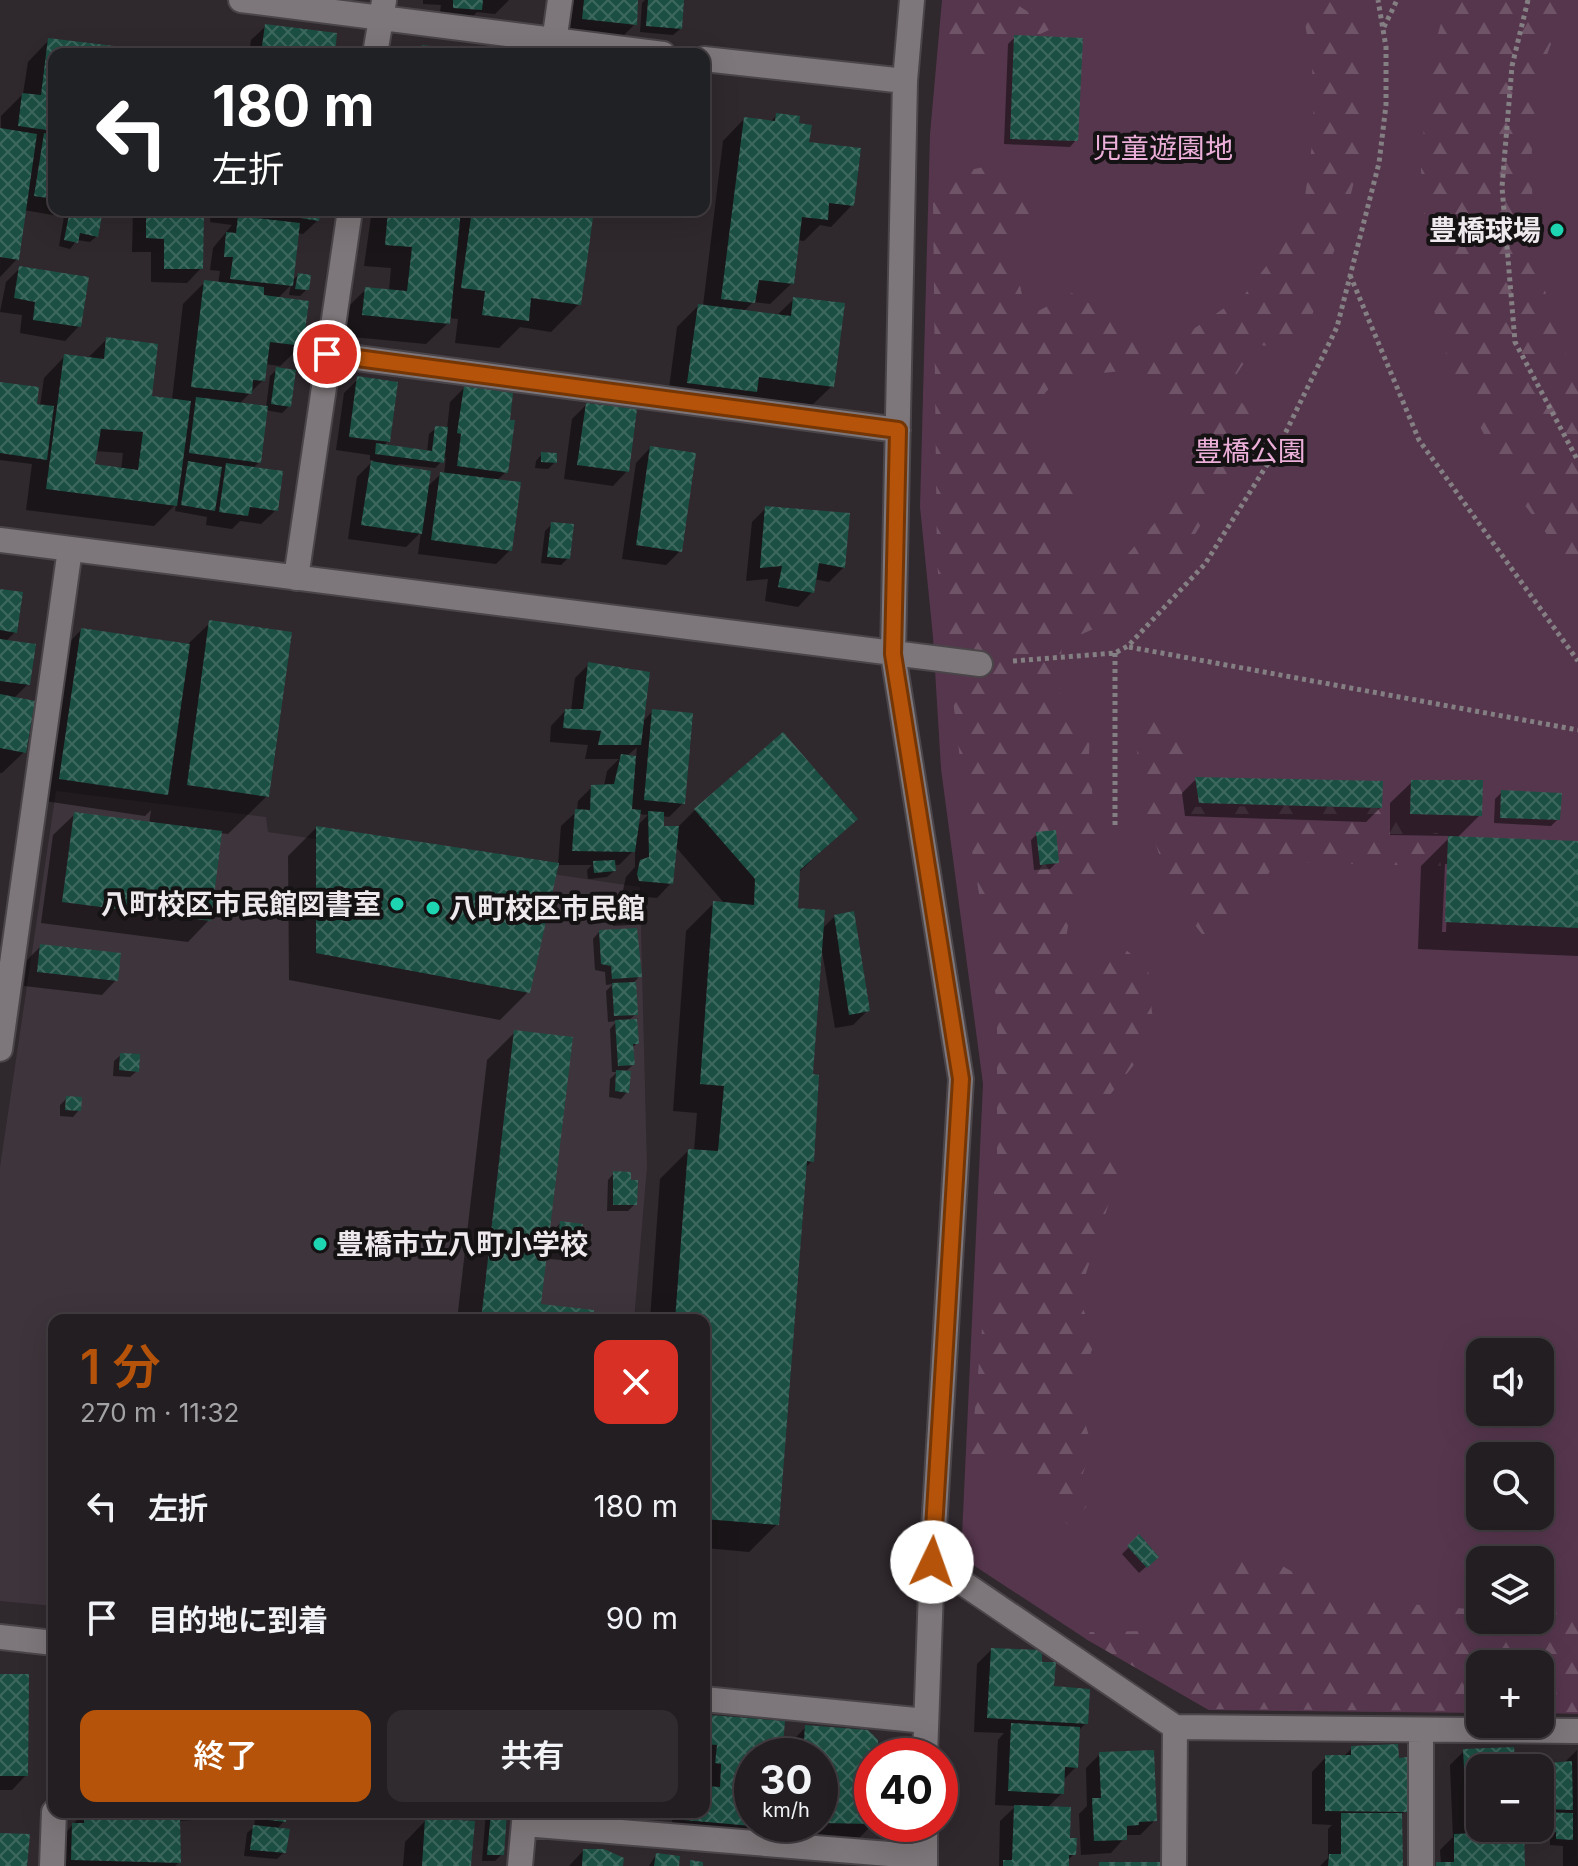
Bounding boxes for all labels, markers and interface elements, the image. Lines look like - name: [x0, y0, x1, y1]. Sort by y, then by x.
- text: 180 m: [212, 72, 375, 140]
- icon: left: [80, 80, 184, 184]
- park label: 児童遊園地: [1093, 131, 1233, 165]
- text: 左折: [212, 147, 284, 191]
- place label: 豊橋球場: [1429, 213, 1541, 247]
- marker: 豊橋球場: [1548, 221, 1566, 239]
- pin: [293, 320, 361, 388]
- icon: arrive: [305, 332, 349, 376]
- park label: 豊橋公園: [1194, 434, 1306, 468]
- place label: 八町校区市民館図書室: [101, 887, 381, 921]
- place label: 八町校区市民館: [449, 891, 645, 925]
- marker: 八町校区市民館図書室: [388, 895, 406, 913]
- marker: 八町校区市民館: [424, 899, 442, 917]
- place label: 豊橋市立八町小学校: [336, 1227, 588, 1261]
- marker: 豊橋市立八町小学校: [311, 1235, 329, 1253]
- text: 1 分: [80, 1337, 160, 1396]
- map controls: [1466, 1338, 1554, 1842]
- button: sound: [1466, 1338, 1554, 1426]
- button: close: [594, 1340, 678, 1424]
- text: 270 m · 11:32: [80, 1397, 239, 1428]
- button: search: [1466, 1442, 1554, 1530]
- icon: left: [80, 1484, 124, 1528]
- text: 180 m: [594, 1488, 678, 1524]
- text: 左折: [148, 1490, 208, 1526]
- position arrow: [890, 1520, 974, 1604]
- button: layers: [1466, 1546, 1554, 1634]
- icon: arrive: [80, 1596, 124, 1640]
- text: 90 m: [606, 1600, 678, 1636]
- text: 目的地に到着: [148, 1602, 328, 1638]
- button: +: [1466, 1650, 1554, 1738]
- button: 終了: [80, 1710, 371, 1802]
- button: 共有: [387, 1710, 678, 1802]
- speed limit sign: 40: [854, 1738, 958, 1842]
- button: −: [1466, 1754, 1554, 1842]
- text: 30: [760, 1755, 812, 1804]
- text: km/h: [762, 1798, 810, 1822]

